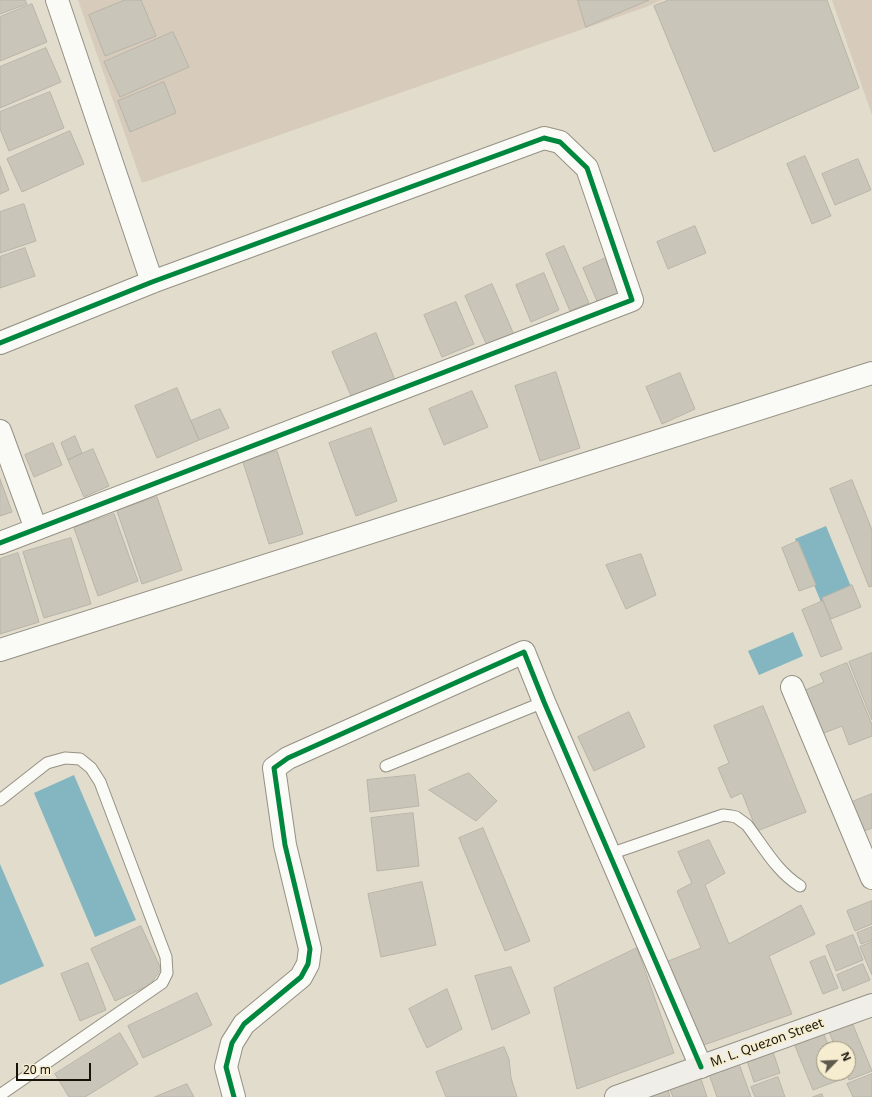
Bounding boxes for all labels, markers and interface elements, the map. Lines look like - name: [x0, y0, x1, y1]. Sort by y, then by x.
- street label: M. L. Quezon Street: [708, 1015, 826, 1071]
- north arrow: [816, 1041, 856, 1081]
- text: N: [838, 1049, 855, 1063]
- scale bar: [18, 1055, 93, 1081]
- text: 20 m: [23, 1061, 51, 1078]

